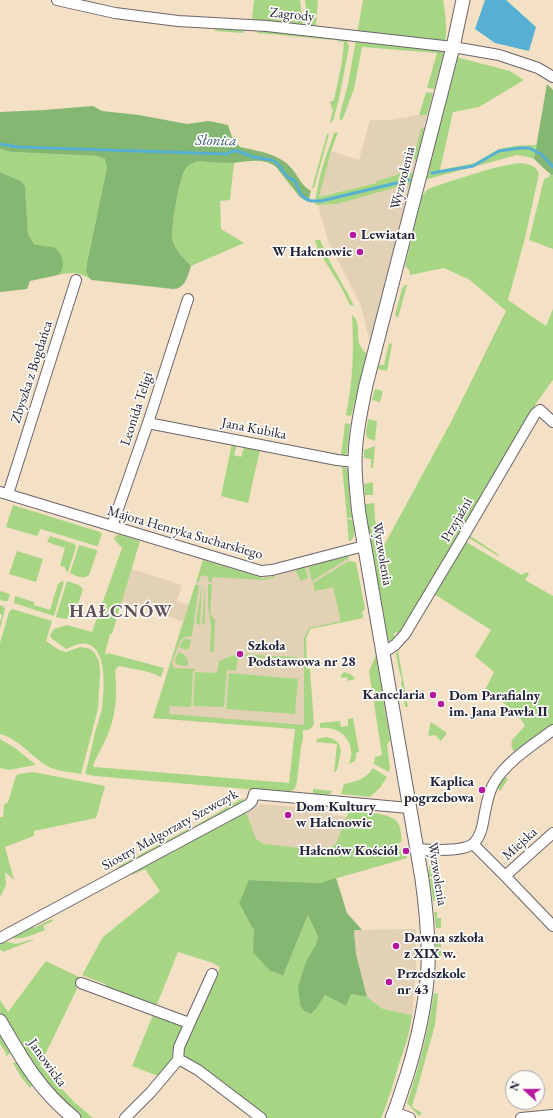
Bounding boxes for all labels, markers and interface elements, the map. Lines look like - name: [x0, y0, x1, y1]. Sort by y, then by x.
- street label: Zagrody: [269, 4, 315, 26]
- water label: Słonica: [195, 132, 237, 150]
- street label: Wyzwolenia: [387, 145, 419, 211]
- place label: Lewiatan: [361, 227, 415, 243]
- marker: Lewiatan: [348, 230, 358, 240]
- place label: W Hałcnowie: [272, 244, 352, 260]
- marker: W Hałcnowie: [355, 247, 365, 257]
- street label: Zbyszka z Bogdańca: [8, 319, 56, 425]
- street label: Leonida Teligi: [117, 370, 157, 448]
- street label: Jana Kubika: [220, 414, 288, 444]
- street label: Przyjaźni: [438, 495, 476, 545]
- street label: Majora Henryka Sucharskiego: [105, 503, 265, 563]
- street label: Wyzwolenia: [368, 521, 396, 587]
- district label: HAŁCNÓW: [69, 601, 173, 623]
- place label: Szkoła Podstawowa nr 28: [248, 638, 356, 670]
- marker: Szkoła Podstawowa nr 28: [235, 649, 245, 659]
- place label: Kancelaria: [363, 687, 425, 703]
- place label: Dom Parafialny im. Jana Pawła II: [449, 688, 548, 720]
- marker: Kancelaria: [428, 690, 438, 700]
- marker: Dom Parafialny im. Jana Pawła II: [436, 699, 446, 709]
- place label: Kaplica pogrzebowa: [404, 774, 474, 806]
- marker: Kaplica pogrzebowa: [477, 785, 487, 795]
- street label: Siostry Małgorzaty Szewczyk: [99, 786, 241, 874]
- place label: Dom Kultury w Hałcnowie: [296, 799, 376, 832]
- marker: Dom Kultury w Hałcnowie: [283, 810, 293, 820]
- street label: Miejska: [499, 824, 541, 864]
- street label: Wyzwolenia: [424, 841, 450, 907]
- place label: Hałcnów Kościół: [299, 843, 398, 859]
- marker: Hałcnów Kościół: [401, 846, 411, 856]
- place label: Dawna szkoła z XIX w.: [404, 930, 484, 962]
- marker: Dawna szkoła z XIX w.: [391, 941, 401, 951]
- place label: Przedszkole nr 43: [397, 966, 466, 998]
- marker: Przedszkole nr 43: [384, 977, 394, 987]
- street label: Janowicka: [24, 1036, 70, 1090]
- north arrow: [505, 1070, 545, 1110]
- text: N: [507, 1079, 523, 1093]

